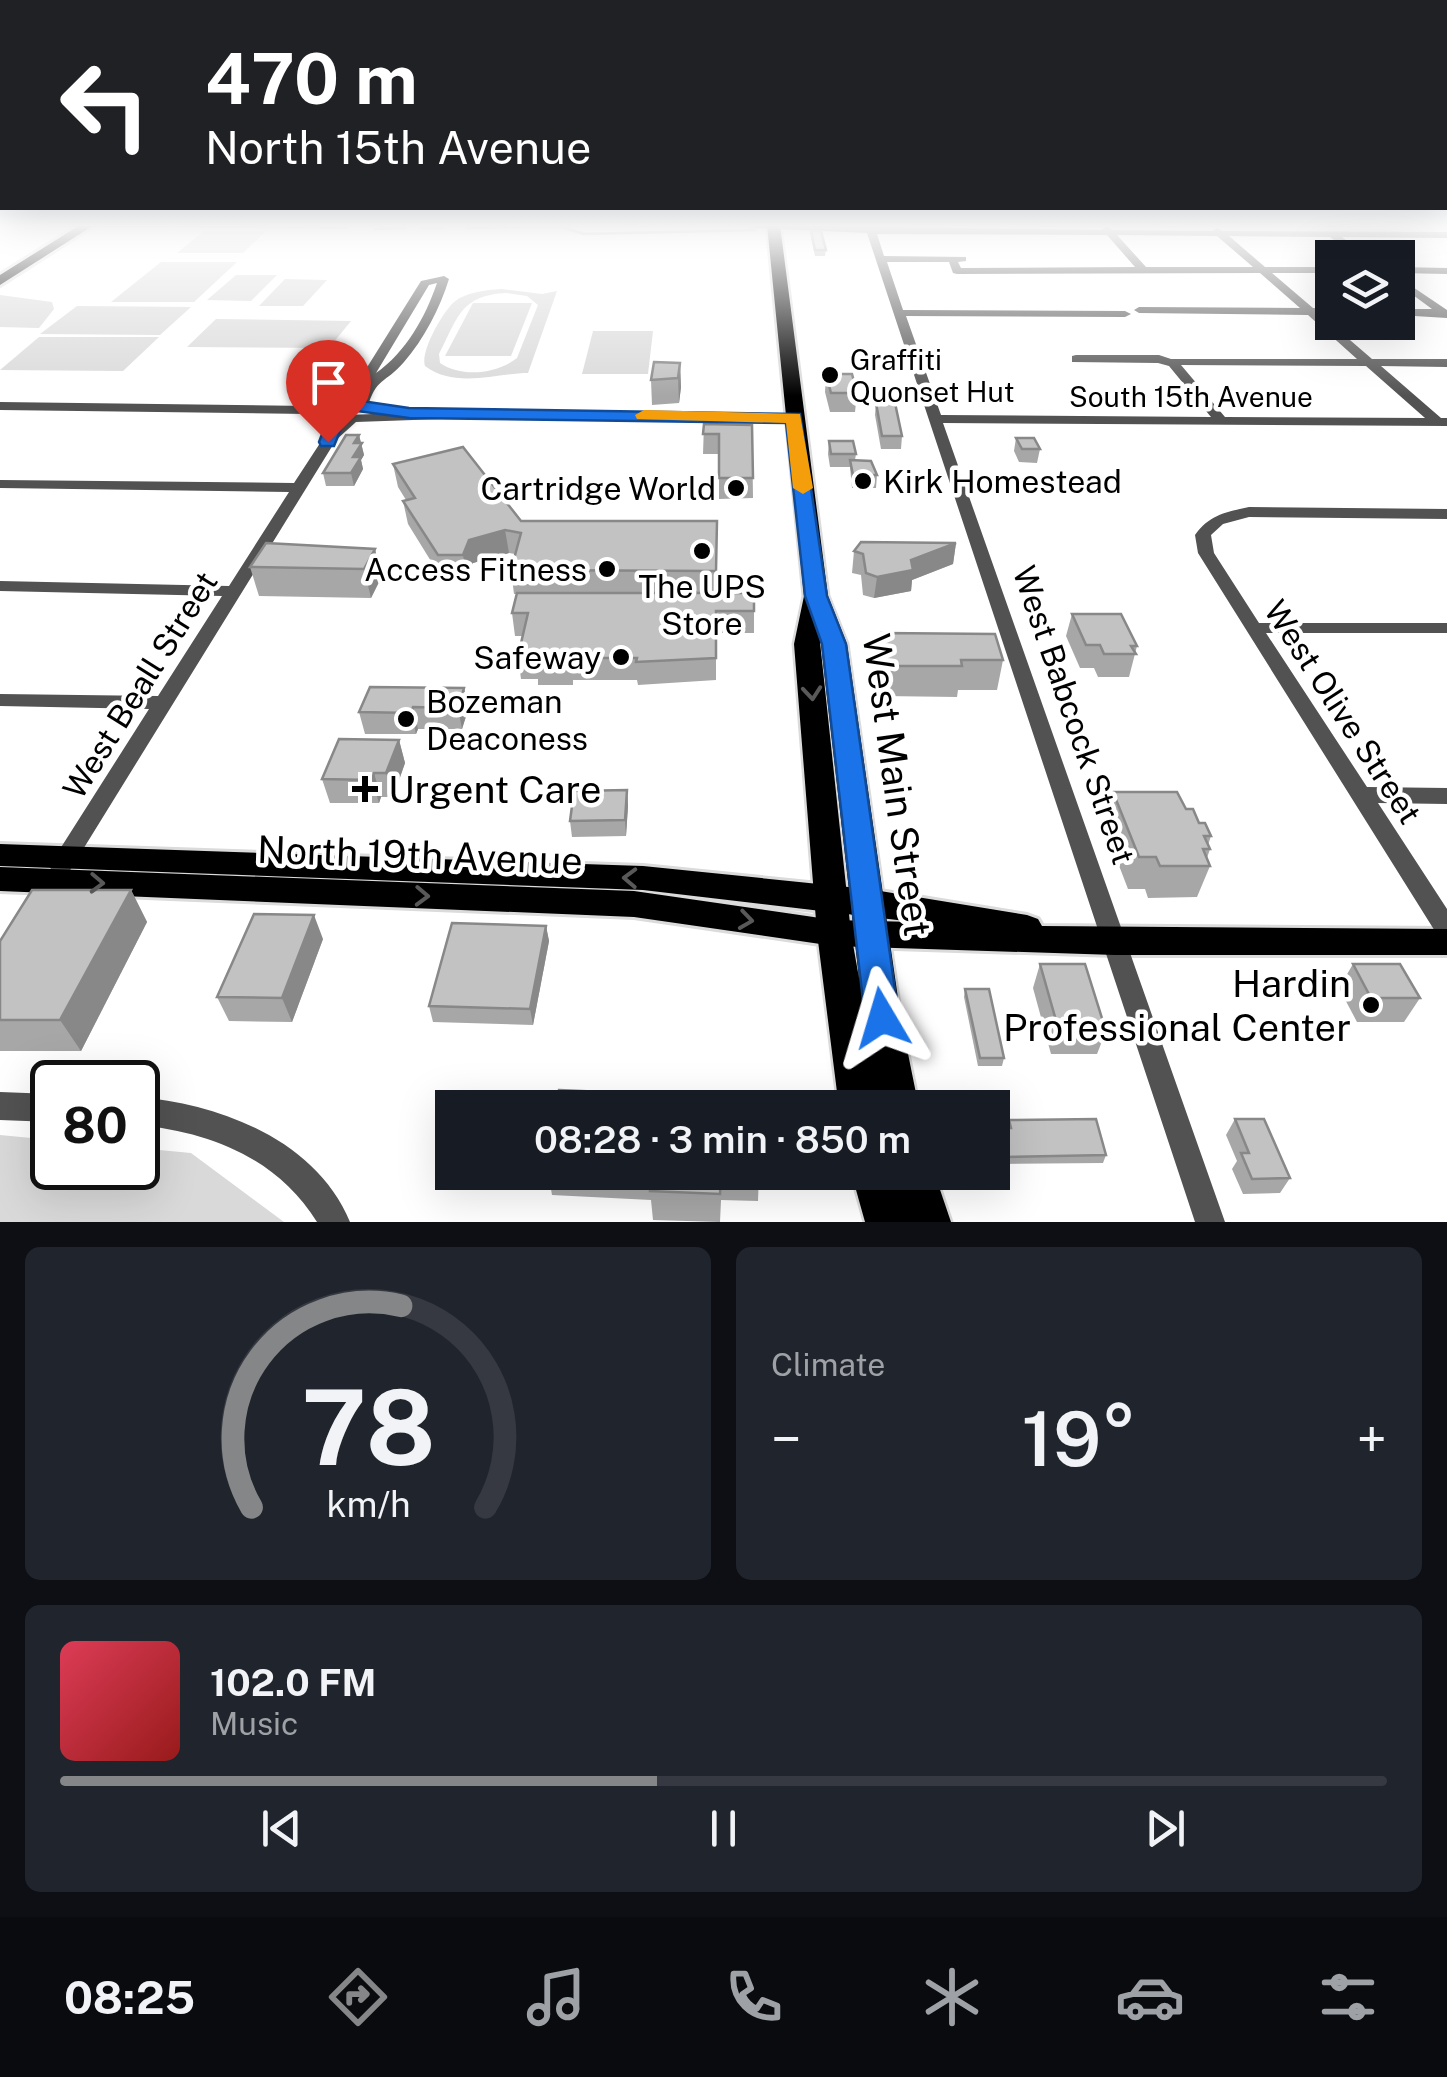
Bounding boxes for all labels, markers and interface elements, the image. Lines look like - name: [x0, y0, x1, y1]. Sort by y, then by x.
- text: 470 m: [205, 37, 418, 120]
- icon: left: [40, 40, 170, 170]
- text: North 15th Avenue: [205, 121, 591, 174]
- map controls: [1315, 240, 1415, 340]
- button: layers: [1315, 240, 1415, 340]
- pin: [286, 340, 371, 443]
- place label: Graffiti Quonset Hut: [850, 343, 1015, 408]
- icon: arrive: [301, 355, 356, 410]
- marker: Graffiti Quonset Hut: [819, 364, 841, 386]
- street label: South 15th Avenue: [1069, 380, 1313, 413]
- place label: Kirk Homestead: [883, 463, 1122, 500]
- place label: Cartridge World: [481, 470, 716, 507]
- marker: Kirk Homestead: [852, 470, 874, 492]
- marker: Cartridge World: [725, 477, 747, 499]
- marker: The UPS Store: [691, 540, 713, 562]
- place label: Access Fitness: [364, 551, 587, 588]
- marker: Access Fitness: [596, 558, 618, 580]
- street label: West Babcock Street: [1006, 561, 1142, 869]
- street label: West Beall Street: [55, 565, 225, 805]
- place label: The UPS Store: [638, 568, 766, 642]
- street label: West Olive Street: [1257, 593, 1429, 831]
- street label: West Main Street: [853, 631, 941, 939]
- place label: Safeway: [473, 639, 601, 676]
- marker: Safeway: [610, 646, 632, 668]
- place label: Bozeman Deaconess: [426, 683, 588, 757]
- one-way arrow: [800, 685, 822, 701]
- marker: Bozeman Deaconess: [395, 708, 417, 730]
- place label: Urgent Care: [388, 767, 602, 812]
- marker: Urgent Care: [352, 776, 378, 802]
- street label: North 19th Avenue: [256, 827, 584, 883]
- one-way arrow: [621, 867, 637, 888]
- one-way arrow: [90, 872, 106, 893]
- one-way arrow: [415, 885, 431, 906]
- one-way arrow: [738, 909, 754, 930]
- place label: Hardin Professional Center: [1003, 961, 1351, 1050]
- position arrow: [830, 966, 934, 1070]
- marker: Hardin Professional Center: [1360, 994, 1382, 1016]
- speed limit sign: 80: [30, 1060, 160, 1190]
- text: 08:28 · 3 min · 850 m: [534, 1117, 911, 1162]
- text: Climate: [771, 1346, 885, 1383]
- text: 78: [301, 1366, 435, 1488]
- text: 19°: [1022, 1395, 1136, 1483]
- text: −: [771, 1407, 802, 1471]
- text: +: [1356, 1407, 1387, 1471]
- text: km/h: [326, 1483, 410, 1525]
- text: 102.0 FM: [210, 1660, 376, 1705]
- text: Music: [210, 1705, 298, 1742]
- icon: previous: [254, 1801, 309, 1856]
- icon: pause: [696, 1801, 751, 1856]
- icon: next: [1138, 1801, 1193, 1856]
- icon: directions: [323, 1962, 393, 2032]
- icon: music: [521, 1962, 591, 2032]
- icon: phone: [719, 1962, 789, 2032]
- icon: climate: [917, 1962, 987, 2032]
- icon: car: [1115, 1962, 1185, 2032]
- icon: filters: [1313, 1962, 1383, 2032]
- text: 08:25: [64, 1971, 195, 2024]

